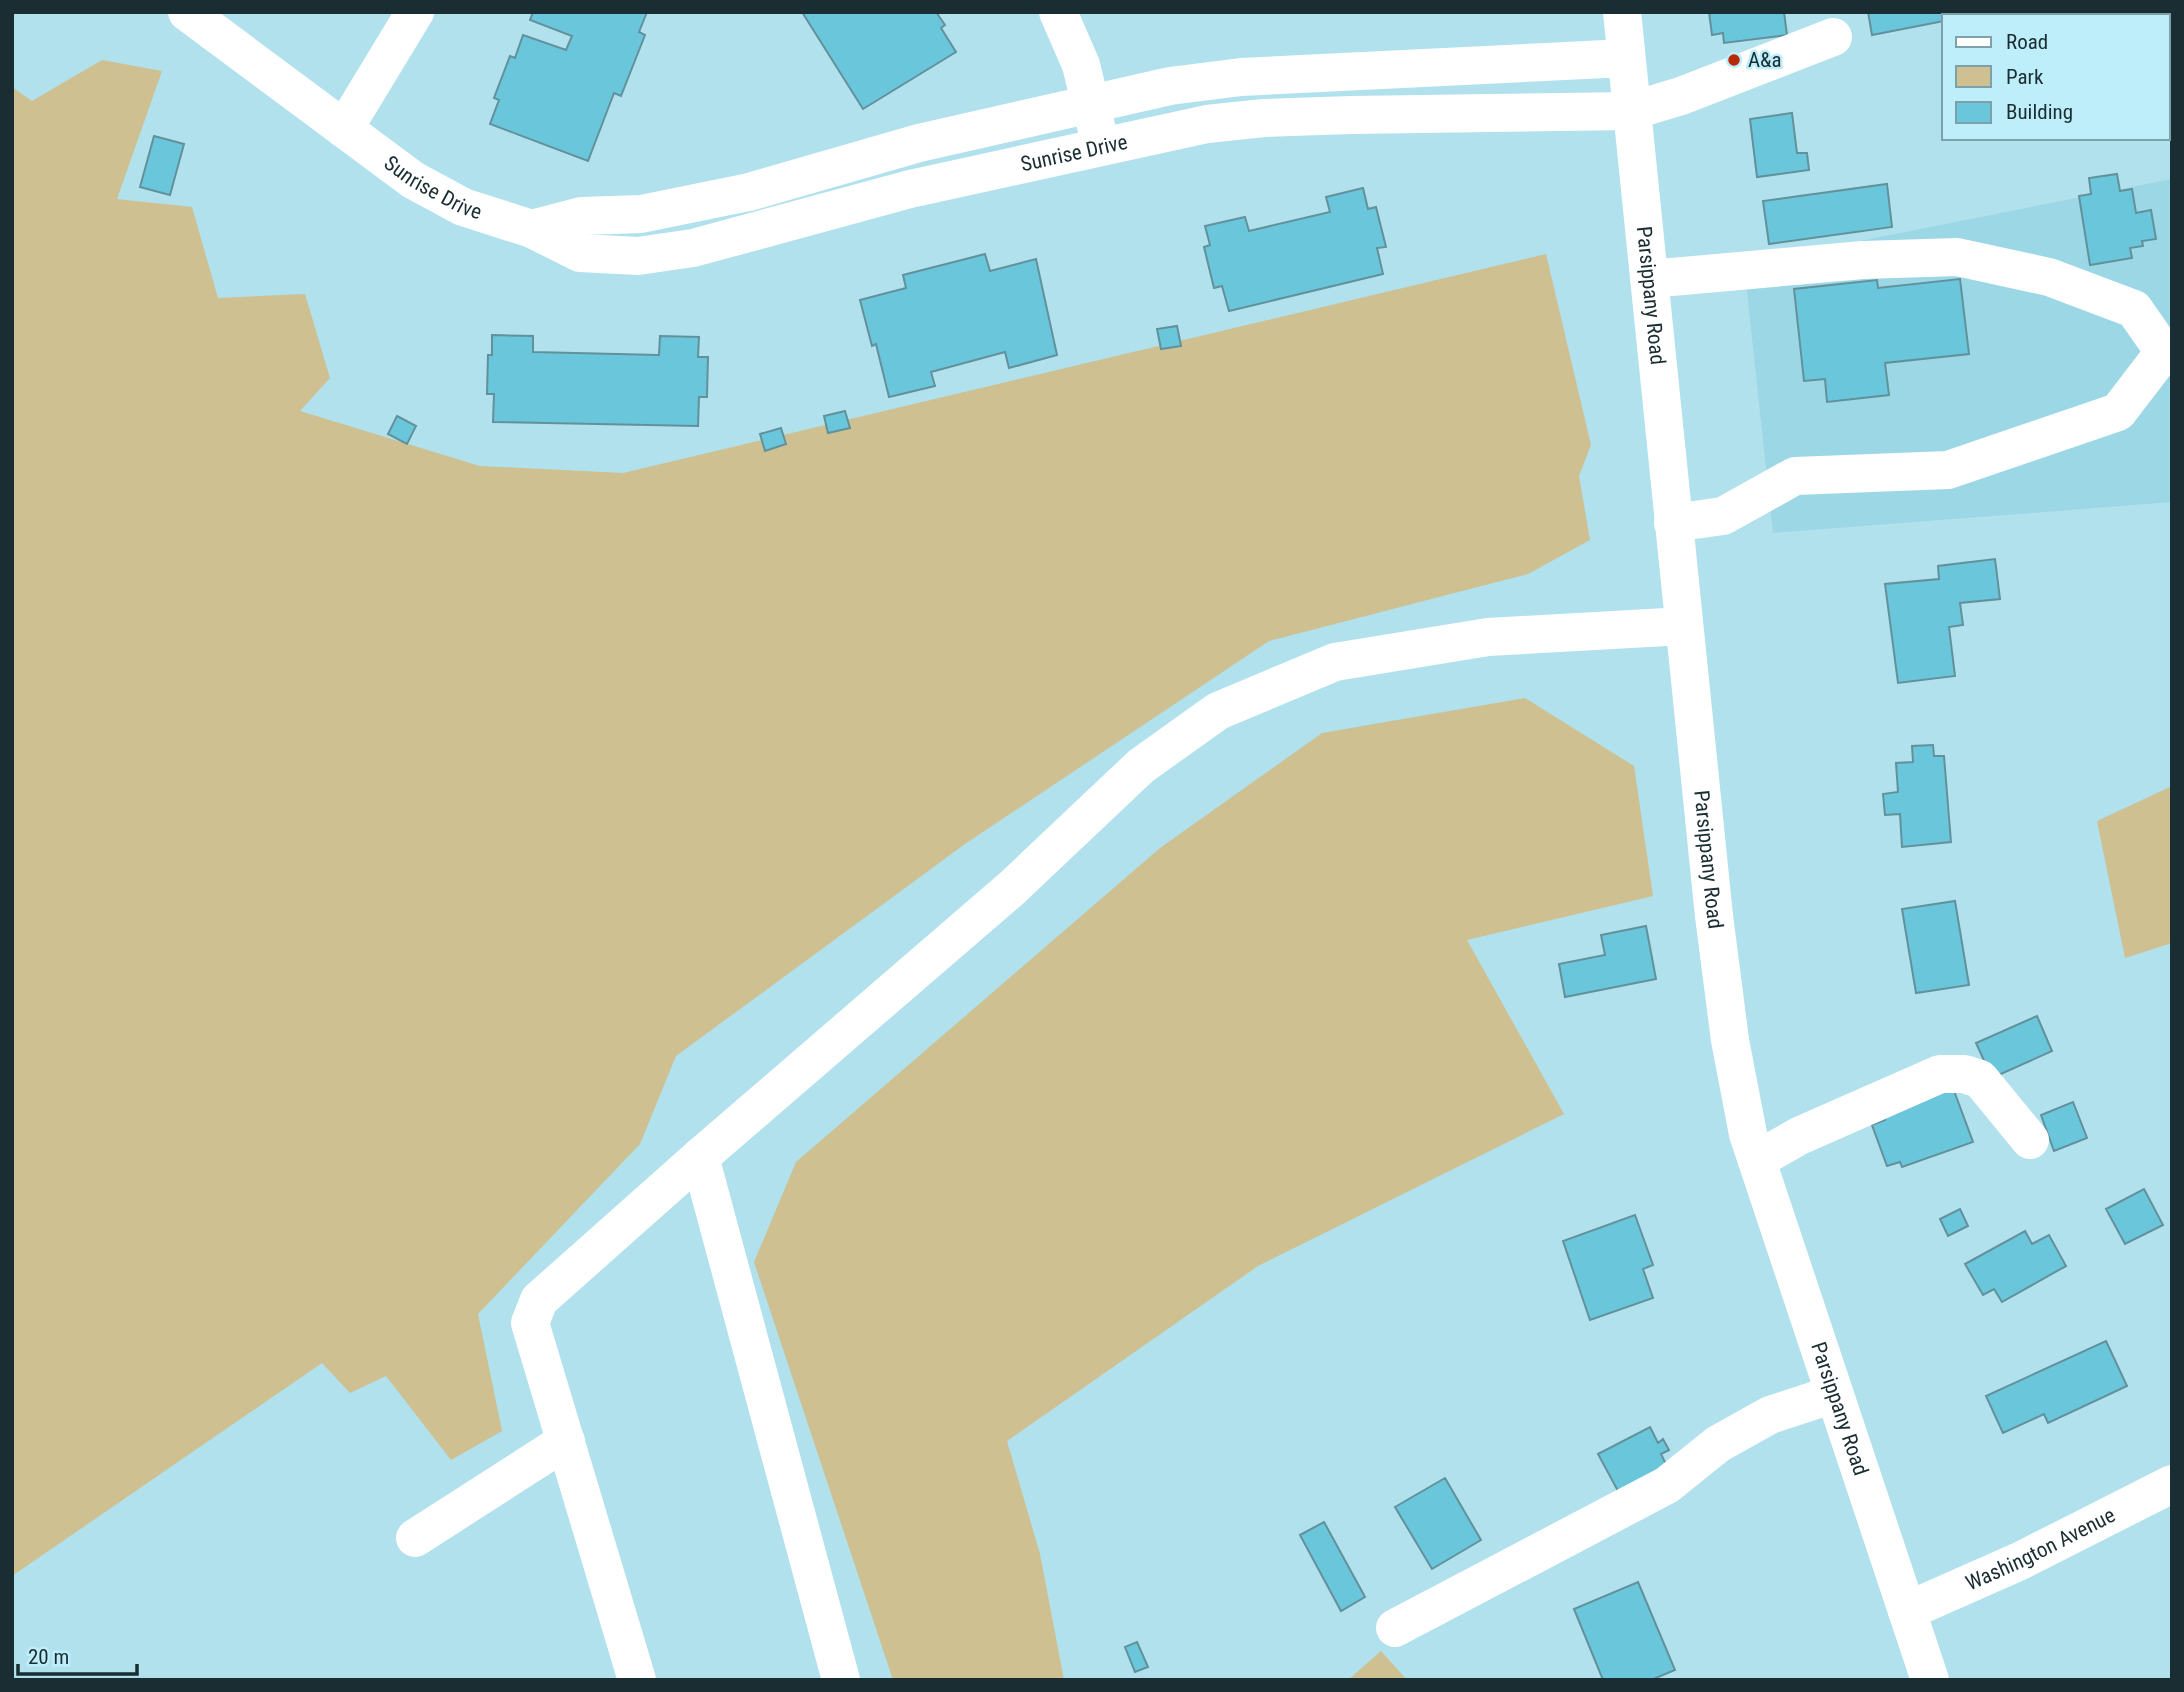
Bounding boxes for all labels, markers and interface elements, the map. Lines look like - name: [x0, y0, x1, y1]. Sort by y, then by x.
- legend: [1942, 14, 2170, 140]
- text: Road: [2006, 30, 2048, 54]
- place label: A&a: [1748, 48, 1782, 72]
- marker: A&a: [1726, 52, 1742, 68]
- text: Park: [2006, 65, 2044, 89]
- text: Building: [2006, 100, 2073, 124]
- street label: Sunrise Drive: [1018, 130, 1130, 176]
- street label: Sunrise Drive: [379, 151, 485, 224]
- street label: Parsippany Road: [1632, 225, 1670, 366]
- street label: Parsippany Road: [1689, 789, 1728, 930]
- street label: Parsippany Road: [1806, 1339, 1873, 1479]
- street label: Washington Avenue: [1962, 1503, 2119, 1595]
- scale bar: [18, 1632, 136, 1676]
- text: 20 m: [28, 1645, 69, 1669]

